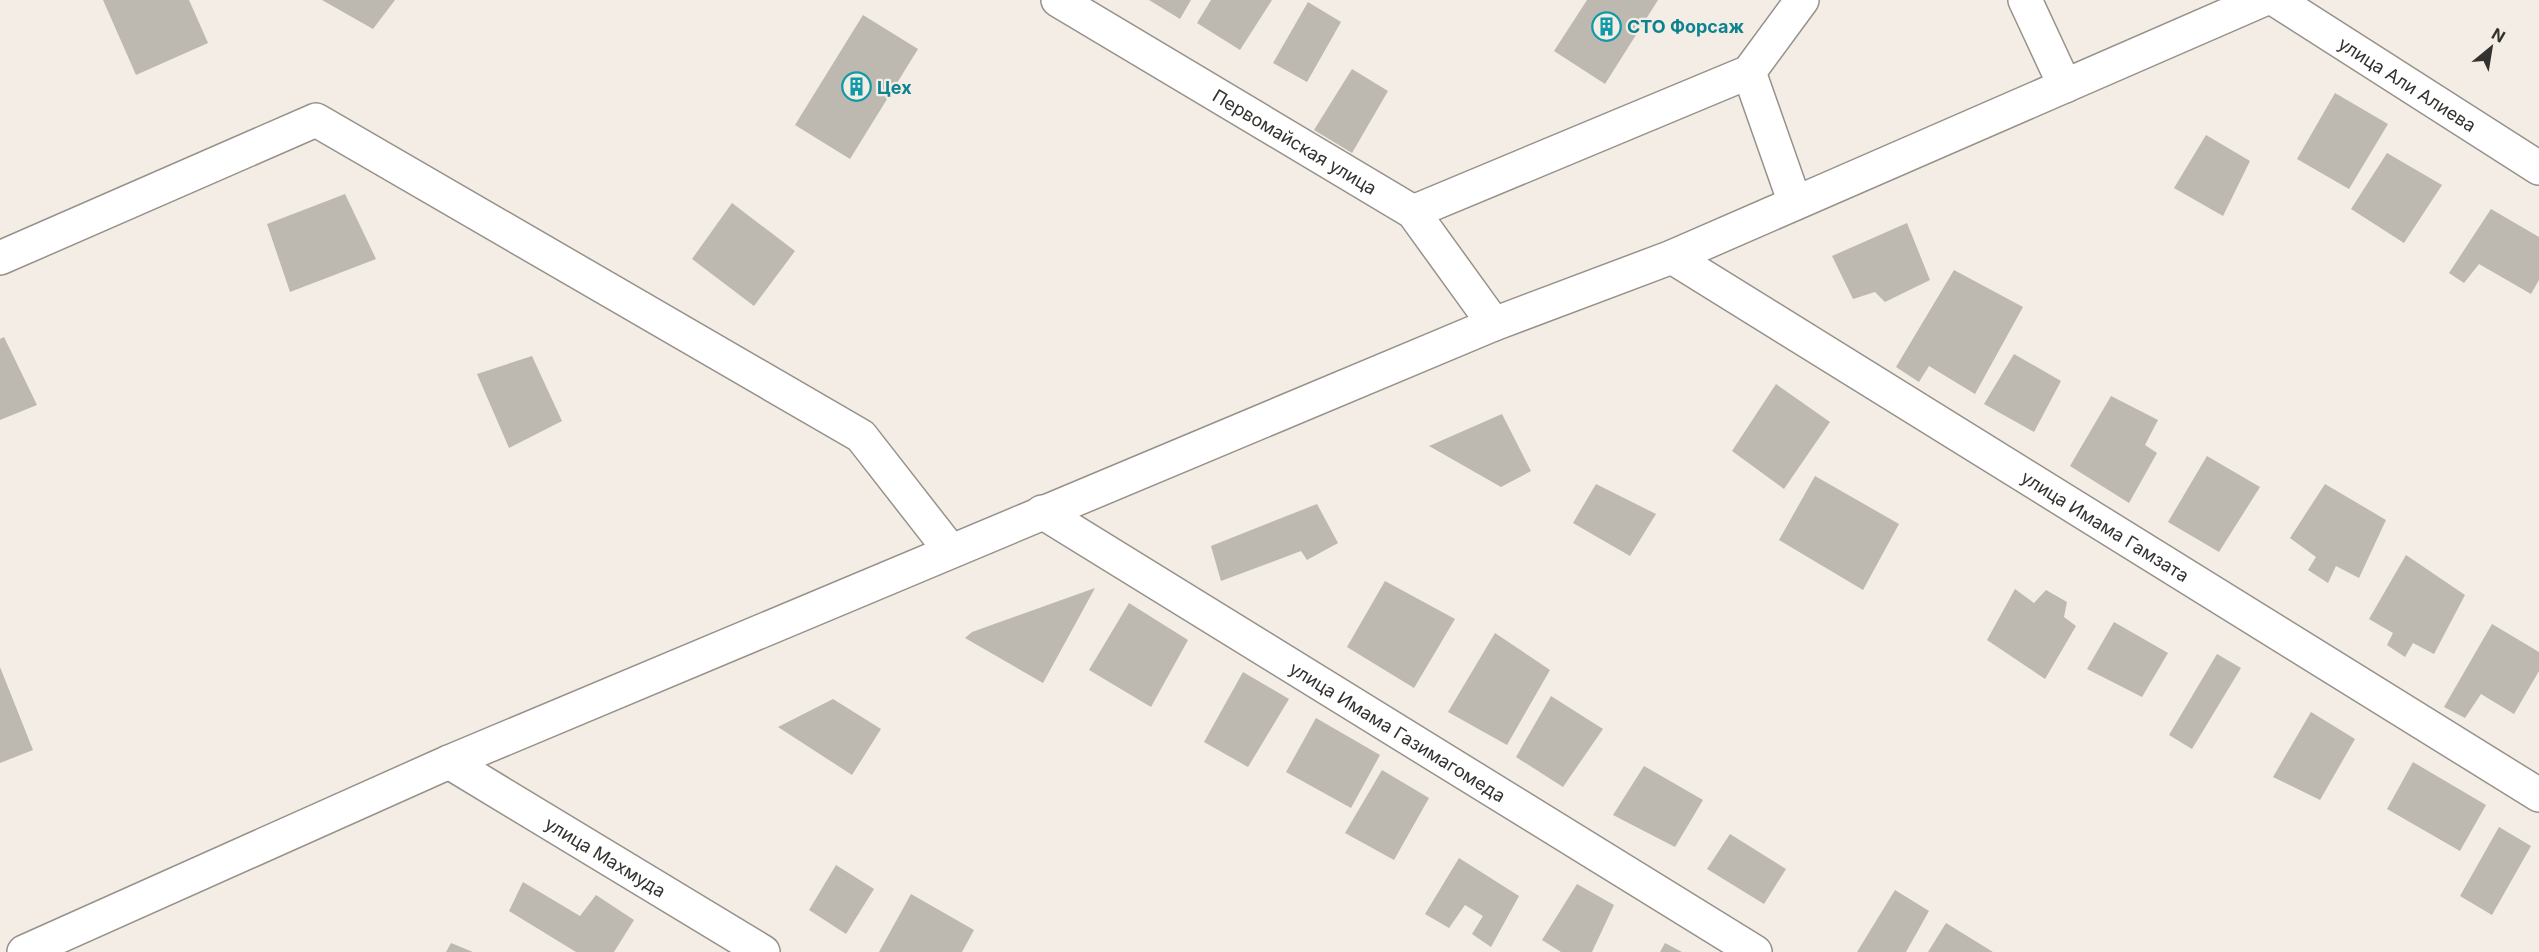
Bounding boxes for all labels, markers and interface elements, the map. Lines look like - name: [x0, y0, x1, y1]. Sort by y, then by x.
- building icon: СТО Форсаж: [1590, 10, 1622, 42]
- place label: СТО Форсаж: [1627, 16, 1745, 37]
- north arrow: [2461, 18, 2521, 78]
- text: N: [2488, 23, 2509, 47]
- street label: улица Али Алиева: [2335, 32, 2480, 136]
- building icon: Цех: [840, 71, 872, 103]
- place label: Цех: [877, 77, 912, 98]
- street label: Первомайская улица: [1209, 85, 1381, 198]
- street label: улица Имама Гамзата: [2018, 466, 2193, 586]
- street label: улица Имама Газимагомеда: [1286, 657, 1510, 806]
- street label: улица Махмуда: [541, 812, 670, 901]

